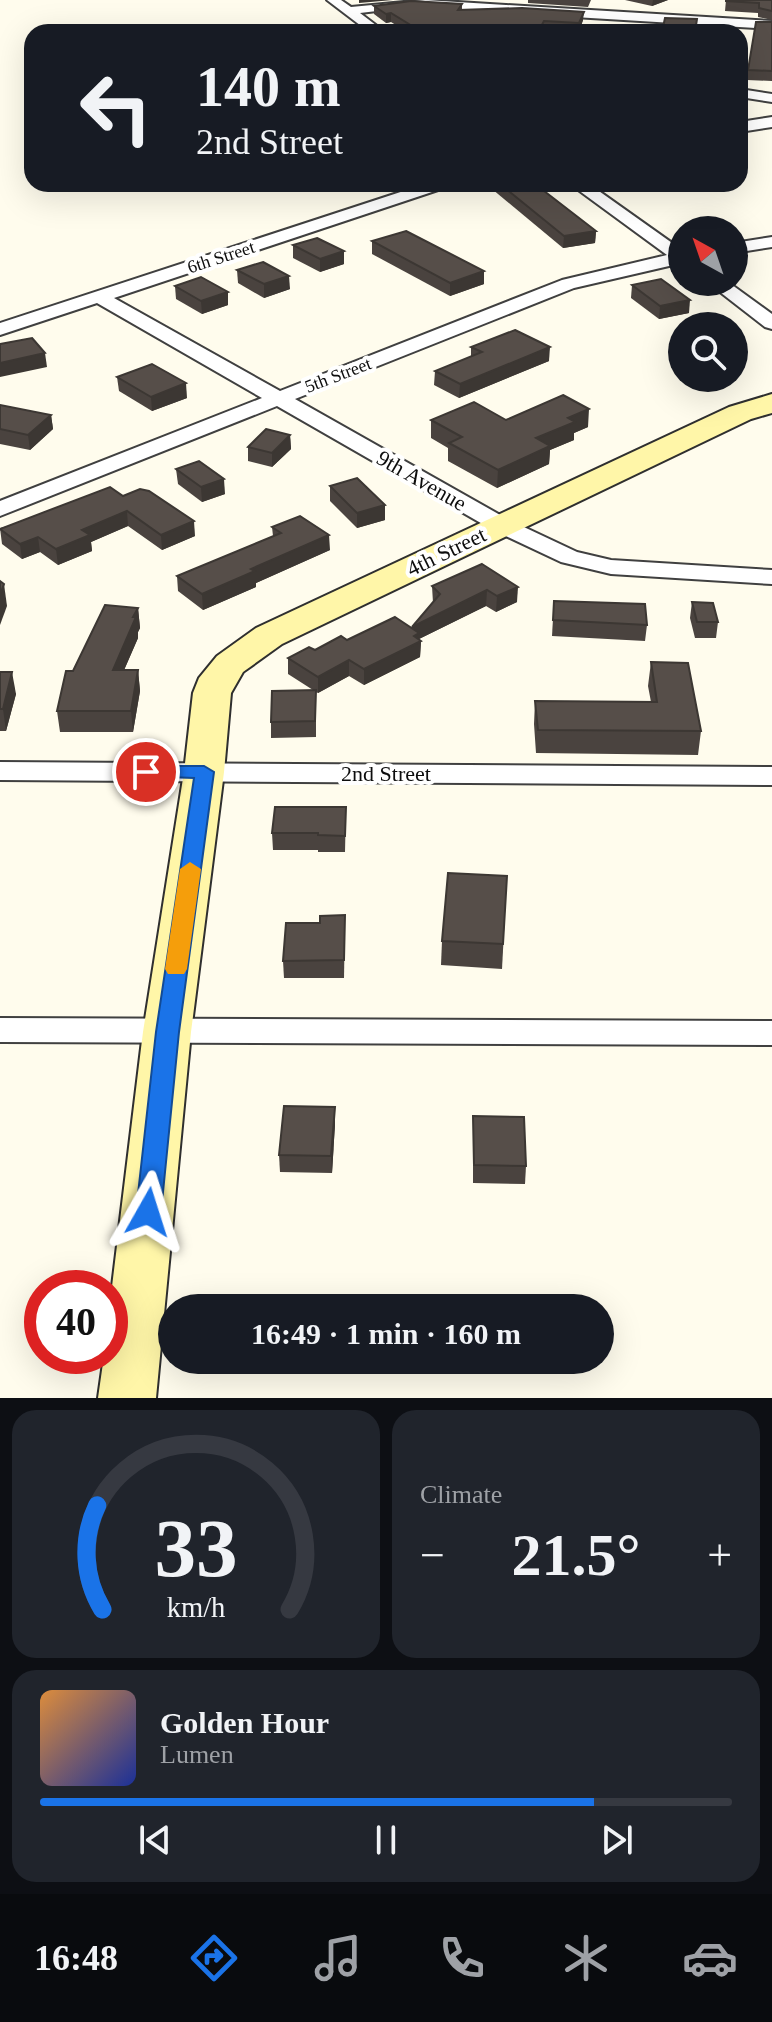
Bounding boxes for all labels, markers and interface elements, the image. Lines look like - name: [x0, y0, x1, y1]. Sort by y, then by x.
- icon: left: [64, 56, 168, 160]
- text: 140 m: [196, 56, 341, 118]
- text: 2nd Street: [196, 122, 343, 162]
- north arrow: [668, 216, 748, 296]
- map controls: [668, 216, 748, 392]
- street label: 6th Street: [185, 237, 257, 277]
- button: search: [668, 312, 748, 392]
- street label: 5th Street: [302, 353, 374, 397]
- street label: 9th Avenue: [373, 445, 471, 516]
- street label: 4th Street: [403, 522, 490, 581]
- pin: [112, 738, 180, 806]
- icon: arrive: [124, 750, 168, 794]
- street label: 2nd Street: [341, 761, 431, 786]
- position arrow: [106, 1170, 190, 1254]
- speed limit sign: 40: [24, 1270, 128, 1374]
- text: 16:49 · 1 min · 160 m: [251, 1317, 521, 1350]
- text: Climate: [420, 1480, 502, 1509]
- text: 33: [154, 1502, 238, 1594]
- text: 21.5°: [512, 1522, 641, 1588]
- text: −: [420, 1531, 445, 1580]
- text: +: [707, 1531, 732, 1580]
- text: km/h: [167, 1592, 225, 1623]
- text: Golden Hour: [160, 1706, 329, 1739]
- text: Lumen: [160, 1740, 234, 1769]
- icon: previous: [133, 1818, 177, 1862]
- icon: pause: [364, 1818, 408, 1862]
- icon: next: [595, 1818, 639, 1862]
- icon: directions: [186, 1930, 242, 1986]
- icon: music: [310, 1930, 366, 1986]
- icon: phone: [434, 1930, 490, 1986]
- icon: climate: [558, 1930, 614, 1986]
- icon: car: [682, 1930, 738, 1986]
- text: 16:48: [34, 1938, 118, 1978]

